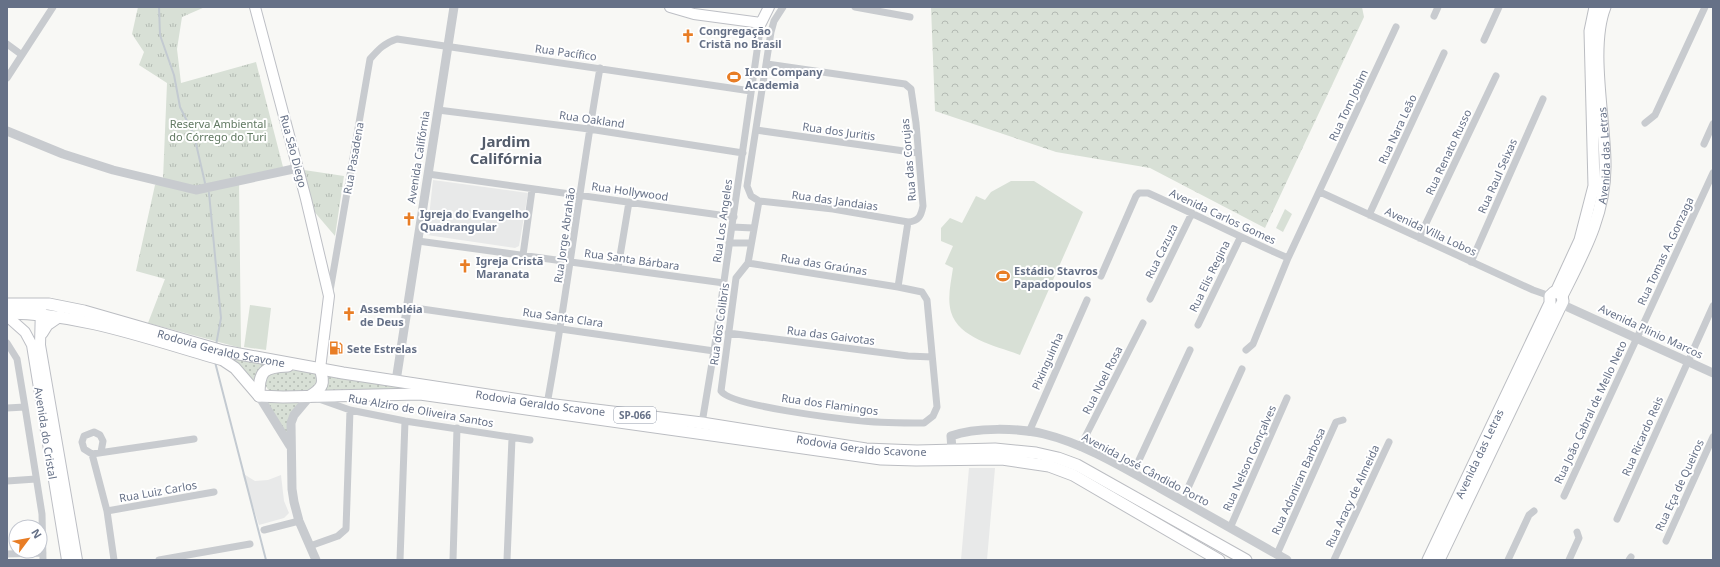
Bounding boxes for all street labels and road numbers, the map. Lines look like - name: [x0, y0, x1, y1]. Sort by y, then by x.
- street label: Rua Pacífico: [534, 40, 598, 64]
- street label: Rua Tom Jobim: [1325, 67, 1371, 143]
- street label: Rua Nara Leão: [1374, 91, 1420, 166]
- street label: Rua Renato Russo: [1422, 106, 1475, 197]
- street label: Avenida das Letras: [1593, 106, 1613, 205]
- street label: Rua Oakland: [558, 107, 626, 131]
- street label: Avenida Califórnia: [403, 109, 433, 205]
- street label: Rua São Diego: [277, 113, 311, 189]
- street label: Rua dos Juritis: [802, 118, 876, 144]
- street label: Rua das Corujas: [897, 118, 919, 202]
- street label: Rua Pasadena: [339, 121, 367, 195]
- street label: Rua Raul Seixas: [1474, 136, 1520, 216]
- street label: Rua Hollywood: [591, 178, 669, 204]
- street label: Rua Los Angeles: [709, 178, 735, 264]
- street label: Avenida Carlos Gomes: [1167, 185, 1279, 247]
- street label: Rua Jorge Abrahão: [550, 186, 578, 284]
- street label: Rua das Jandaias: [791, 187, 879, 213]
- street label: Rua Tomas A. Gonzaga: [1633, 194, 1697, 308]
- street label: Avenida Villa Lobos: [1383, 203, 1479, 259]
- street label: Rua Cazuza: [1141, 221, 1181, 281]
- street label: Rua Elis Regina: [1185, 238, 1233, 314]
- street label: Rua Santa Bárbara: [583, 245, 681, 273]
- street label: Rua das Graúnas: [780, 250, 868, 278]
- street label: Rua dos Colibris: [706, 282, 732, 366]
- street label: Avenida Plinio Marcos: [1596, 300, 1706, 362]
- street label: Rua Santa Clara: [522, 304, 604, 330]
- street label: Rua das Gaivotas: [786, 322, 876, 348]
- street label: Rodovia Geraldo Scavone: [156, 325, 286, 370]
- street label: Pixinguinha: [1028, 330, 1066, 392]
- street label: Rua João Cabral de Mello Neto: [1550, 338, 1630, 486]
- street label: Rua Noel Rosa: [1078, 343, 1126, 417]
- street label: Avenida do Cristal: [31, 386, 61, 480]
- street label: Rodovia Geraldo Scavone: [475, 386, 606, 419]
- street label: Rua Alziro de Oliveira Santos: [347, 390, 495, 430]
- street label: Rua dos Flamingos: [781, 390, 879, 418]
- street label: Rua Ricardo Reis: [1618, 394, 1666, 478]
- street label: Rua Nelson Gonçalves: [1219, 403, 1279, 513]
- street label: Avenida das Letras: [1451, 406, 1506, 501]
- road number: SP-066: [614, 407, 656, 423]
- street label: Rua Adoniran Barbosa: [1268, 425, 1328, 537]
- street label: Avenida José Cândido Porto: [1080, 429, 1213, 509]
- street label: Rodovia Geraldo Scavone: [795, 431, 927, 459]
- street label: Rua Eça de Queiros: [1651, 437, 1707, 533]
- street label: Rua Aracy de Almeida: [1322, 442, 1382, 550]
- street label: Rua Luiz Carlos: [118, 477, 198, 505]

